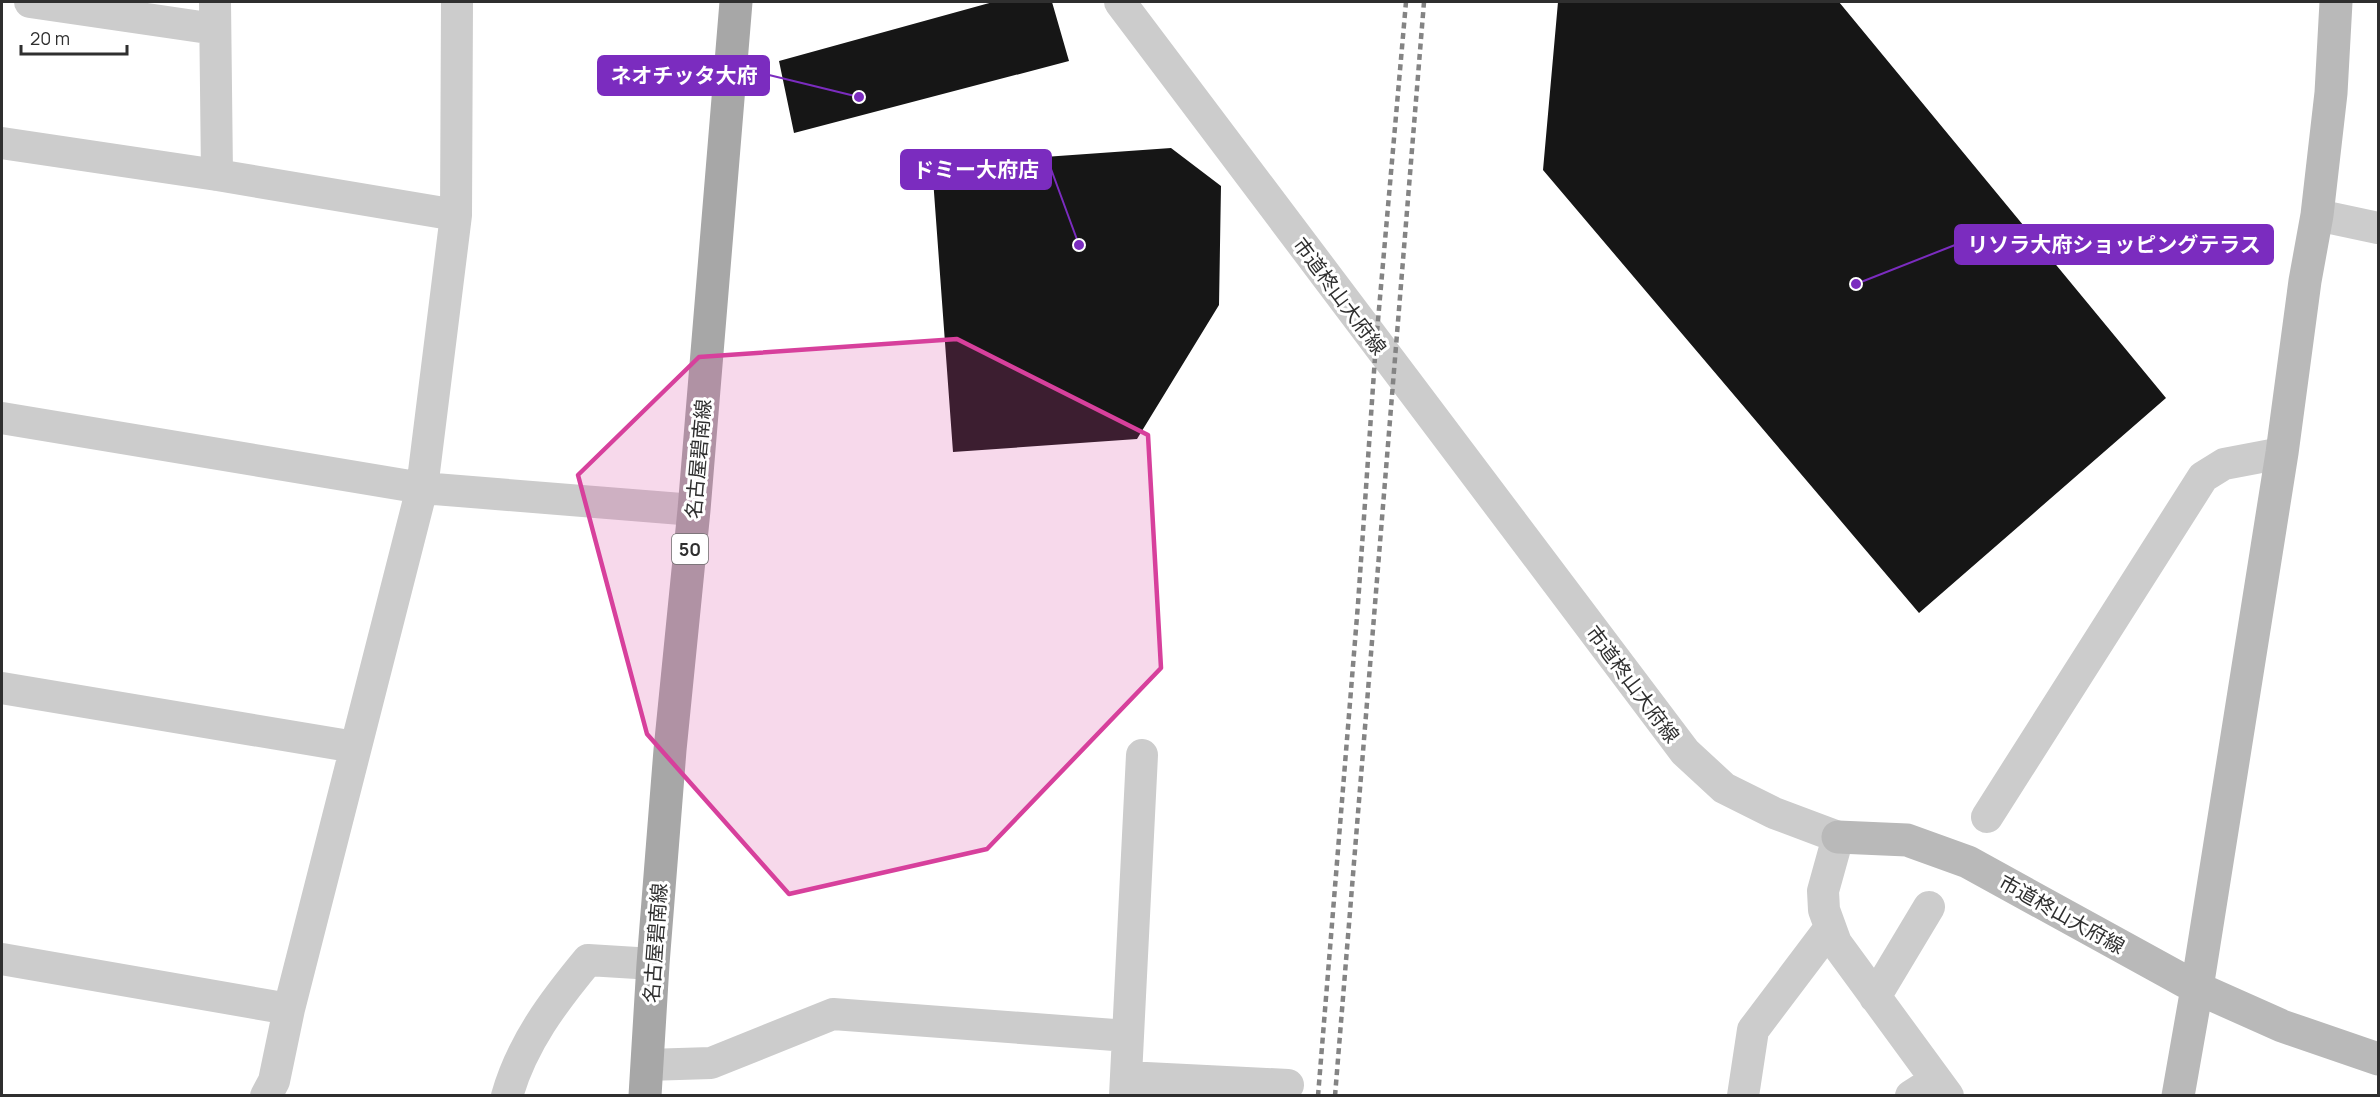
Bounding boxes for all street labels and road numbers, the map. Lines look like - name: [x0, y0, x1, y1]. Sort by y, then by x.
- street label: 市道柊山大府線: [1287, 232, 1393, 360]
- street label: 名古屋碧南線: [679, 398, 717, 520]
- road number: 50: [672, 534, 708, 564]
- street label: 市道柊山大府線: [1580, 620, 1686, 748]
- street label: 市道柊山大府線: [1994, 868, 2130, 960]
- street label: 名古屋碧南線: [637, 882, 673, 1004]

